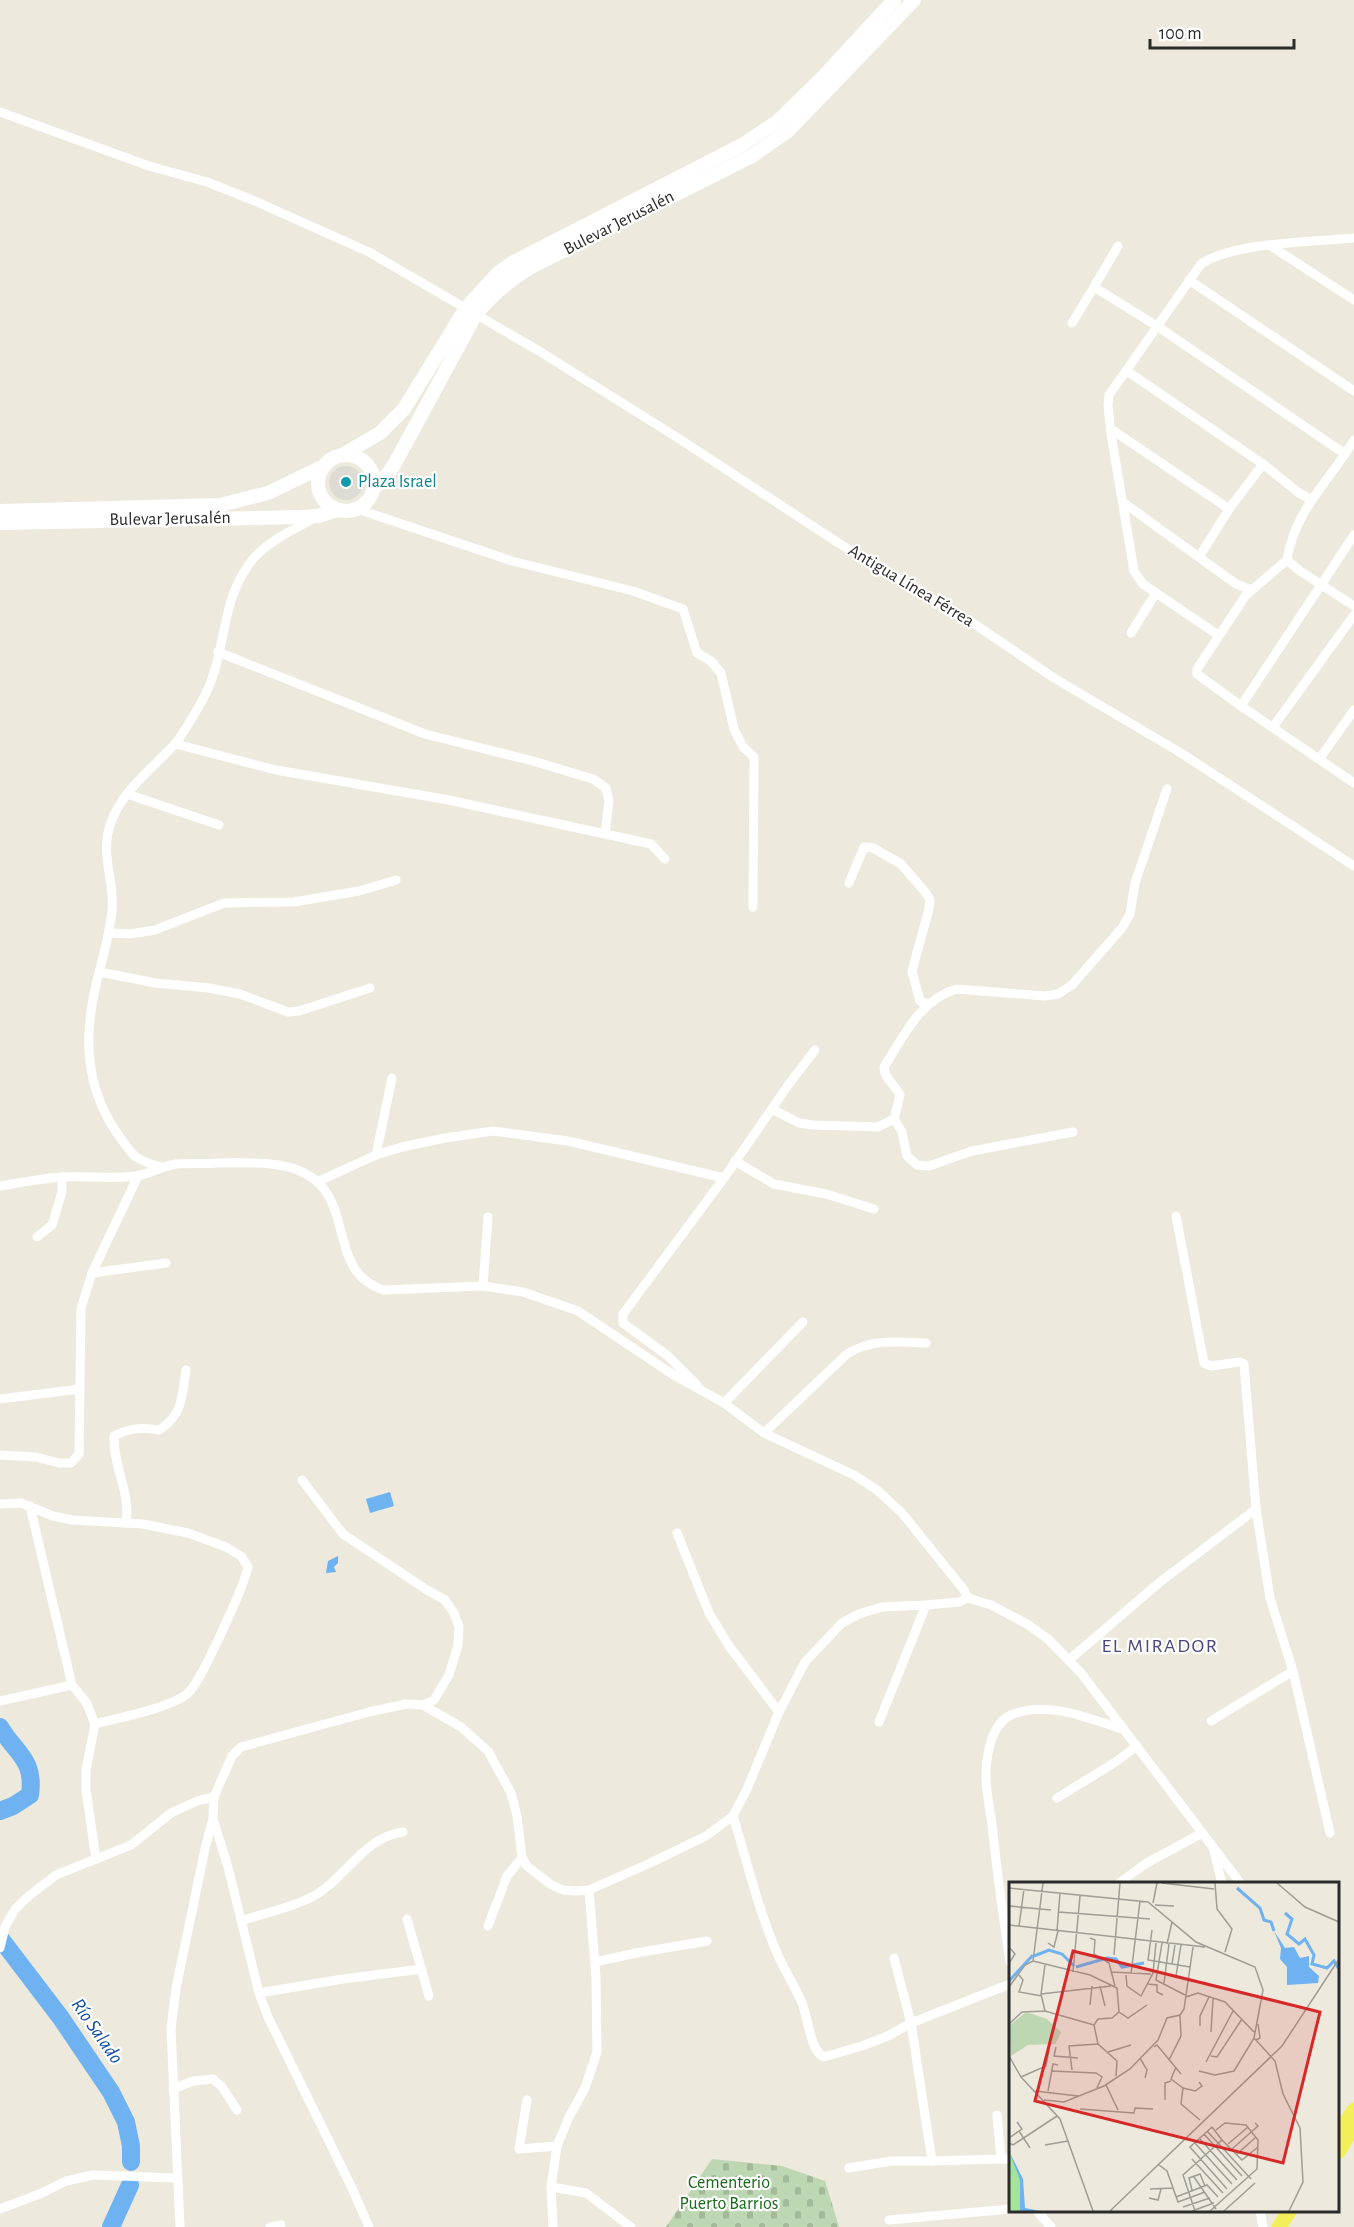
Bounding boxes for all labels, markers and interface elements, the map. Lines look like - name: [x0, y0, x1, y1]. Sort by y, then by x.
- scale bar: [1150, 12, 1294, 50]
- text: 100 m: [1159, 25, 1202, 43]
- street label: Bulevar Jerusalén: [561, 187, 677, 259]
- place label: Plaza Israel: [358, 473, 437, 491]
- marker: Plaza Israel: [339, 475, 353, 489]
- street label: Bulevar Jerusalén: [109, 509, 231, 529]
- street label: Antigua Línea Férrea: [845, 541, 977, 631]
- district label: EL MIRADOR: [1102, 1636, 1218, 1656]
- inset map: [1009, 1882, 1339, 2212]
- water label: Río Salado: [68, 1995, 126, 2067]
- park label: Cementerio Puerto Barrios: [680, 2174, 778, 2213]

